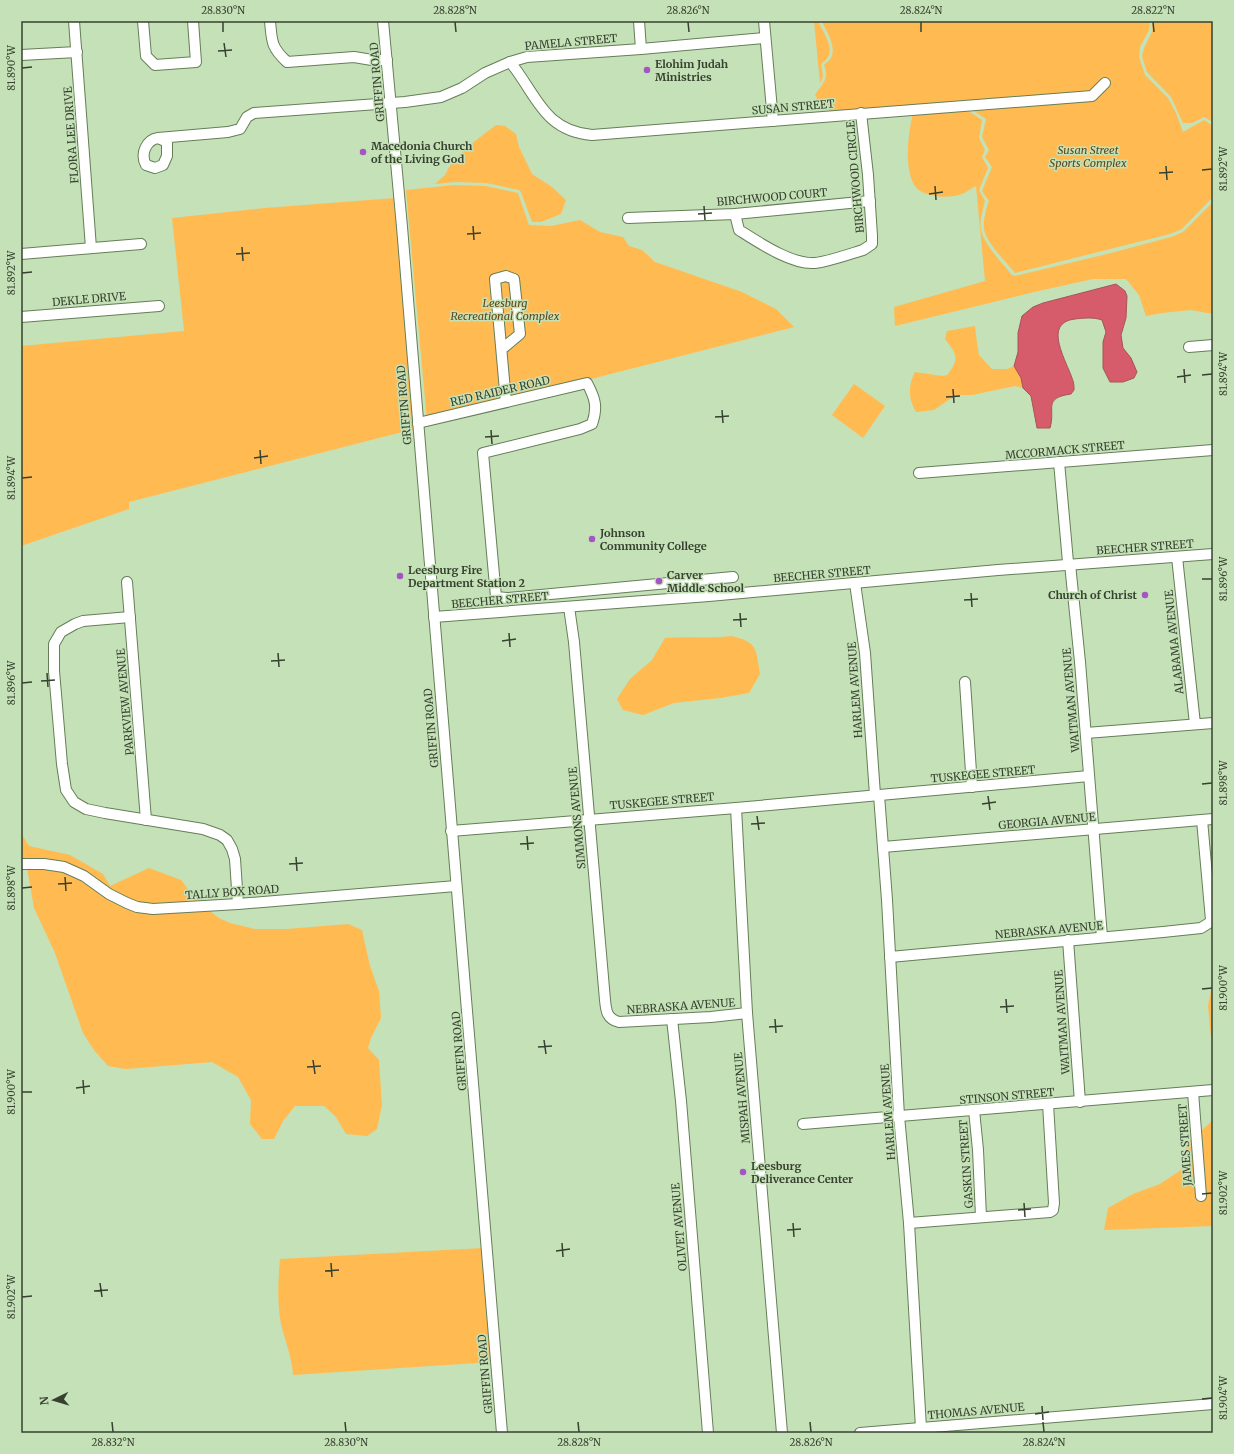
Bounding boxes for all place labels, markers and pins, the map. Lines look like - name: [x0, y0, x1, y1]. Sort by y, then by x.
- place label: Elohim Judah Ministries: [655, 57, 729, 84]
- marker: Elohim Judah Ministries: [642, 65, 652, 75]
- place label: Macedonia Church of the Living God: [371, 139, 473, 166]
- marker: Macedonia Church of the Living God: [358, 147, 368, 157]
- place label: Johnson Community College: [599, 526, 707, 553]
- marker: Johnson Community College: [587, 534, 597, 544]
- place label: Leesburg Fire Department Station 2: [408, 563, 525, 590]
- place label: Carver Middle School: [667, 568, 745, 595]
- marker: Leesburg Fire Department Station 2: [395, 571, 405, 581]
- marker: Carver Middle School: [654, 576, 664, 586]
- place label: Church of Christ: [1048, 588, 1138, 602]
- marker: Church of Christ: [1140, 590, 1150, 600]
- place label: Leesburg Deliverance Center: [751, 1159, 853, 1186]
- marker: Leesburg Deliverance Center: [738, 1167, 748, 1177]

